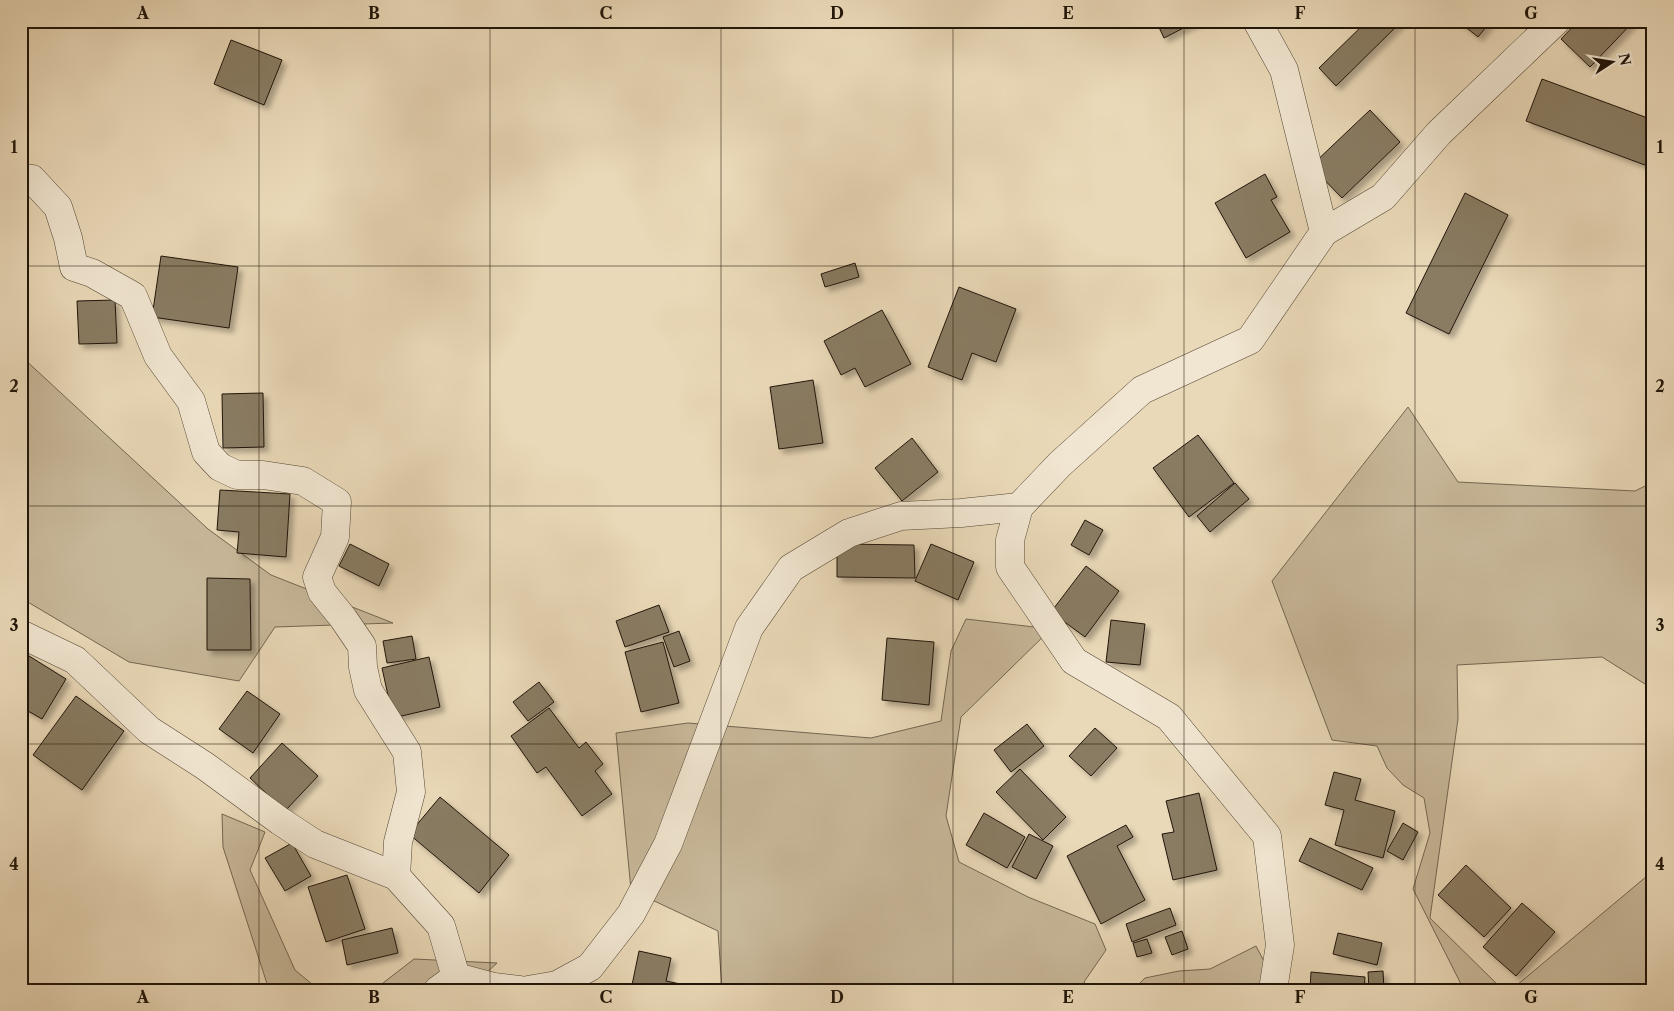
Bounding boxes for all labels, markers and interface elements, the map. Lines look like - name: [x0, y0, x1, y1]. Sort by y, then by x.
- text: A: [136, 3, 150, 23]
- text: B: [368, 3, 380, 23]
- text: C: [600, 3, 612, 23]
- text: D: [830, 3, 844, 23]
- text: E: [1062, 3, 1074, 23]
- text: F: [1295, 3, 1306, 23]
- text: G: [1524, 3, 1538, 23]
- north arrow: [1586, 38, 1636, 88]
- text: N: [1615, 51, 1635, 67]
- text: 1: [10, 137, 18, 157]
- text: 1: [1656, 137, 1664, 157]
- text: 2: [9, 376, 19, 396]
- text: 2: [1655, 376, 1665, 396]
- text: 3: [9, 615, 19, 635]
- text: 3: [1655, 615, 1665, 635]
- text: 4: [9, 854, 19, 874]
- text: 4: [1655, 854, 1665, 874]
- text: A: [136, 987, 150, 1007]
- text: B: [368, 987, 380, 1007]
- text: C: [600, 987, 612, 1007]
- text: D: [830, 987, 844, 1007]
- text: E: [1062, 987, 1074, 1007]
- text: F: [1295, 987, 1306, 1007]
- text: G: [1524, 987, 1538, 1007]

